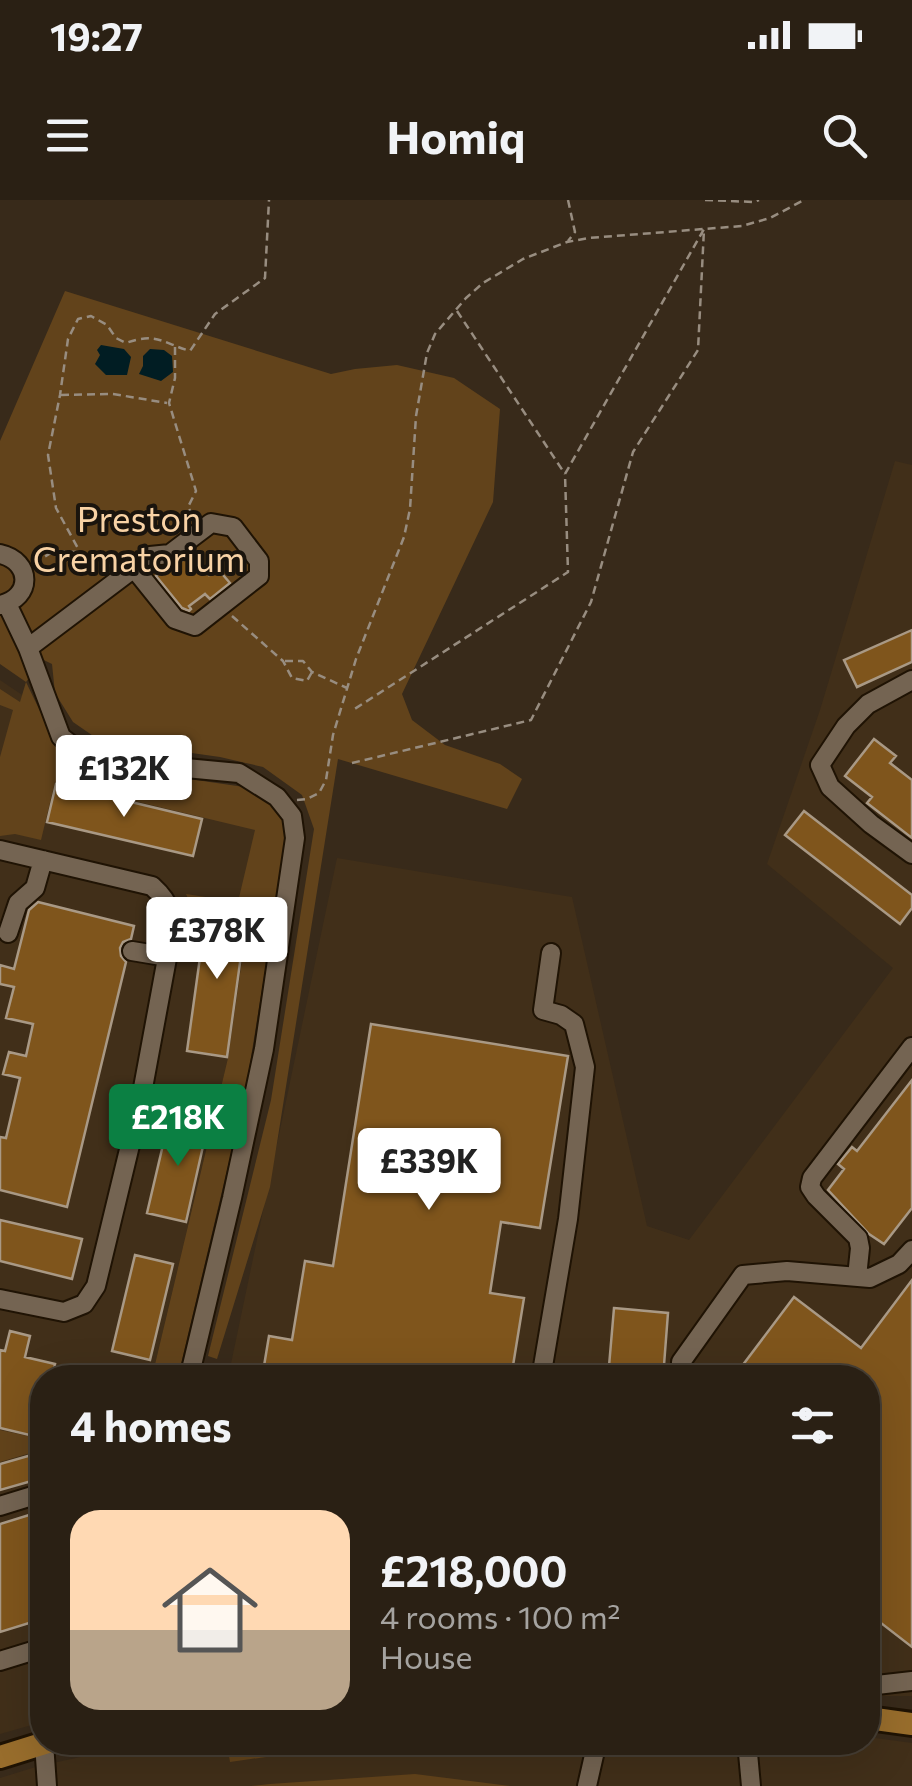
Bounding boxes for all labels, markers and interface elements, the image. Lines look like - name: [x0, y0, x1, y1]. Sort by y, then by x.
- text: 19:27: [50, 12, 143, 59]
- icon: menu: [40, 108, 95, 163]
- text: Homiq: [387, 108, 525, 163]
- icon: search: [817, 108, 872, 163]
- park label: Preston Crematorium: [33, 496, 245, 579]
- pin: £132K: [54, 735, 194, 820]
- text: £132K: [78, 747, 170, 787]
- pin: £378K: [147, 897, 287, 982]
- text: £378K: [168, 909, 266, 949]
- pin: £218K: [108, 1084, 248, 1169]
- text: £218K: [131, 1096, 225, 1136]
- pin: £339K: [359, 1128, 499, 1213]
- text: £339K: [380, 1140, 478, 1180]
- icon: filters: [785, 1398, 840, 1453]
- text: 4 homes: [70, 1399, 232, 1451]
- text: £218,000: [380, 1544, 567, 1596]
- icon: home: [150, 1550, 270, 1670]
- text: 4 rooms · 100 m²: [380, 1596, 620, 1636]
- text: House: [380, 1636, 472, 1676]

